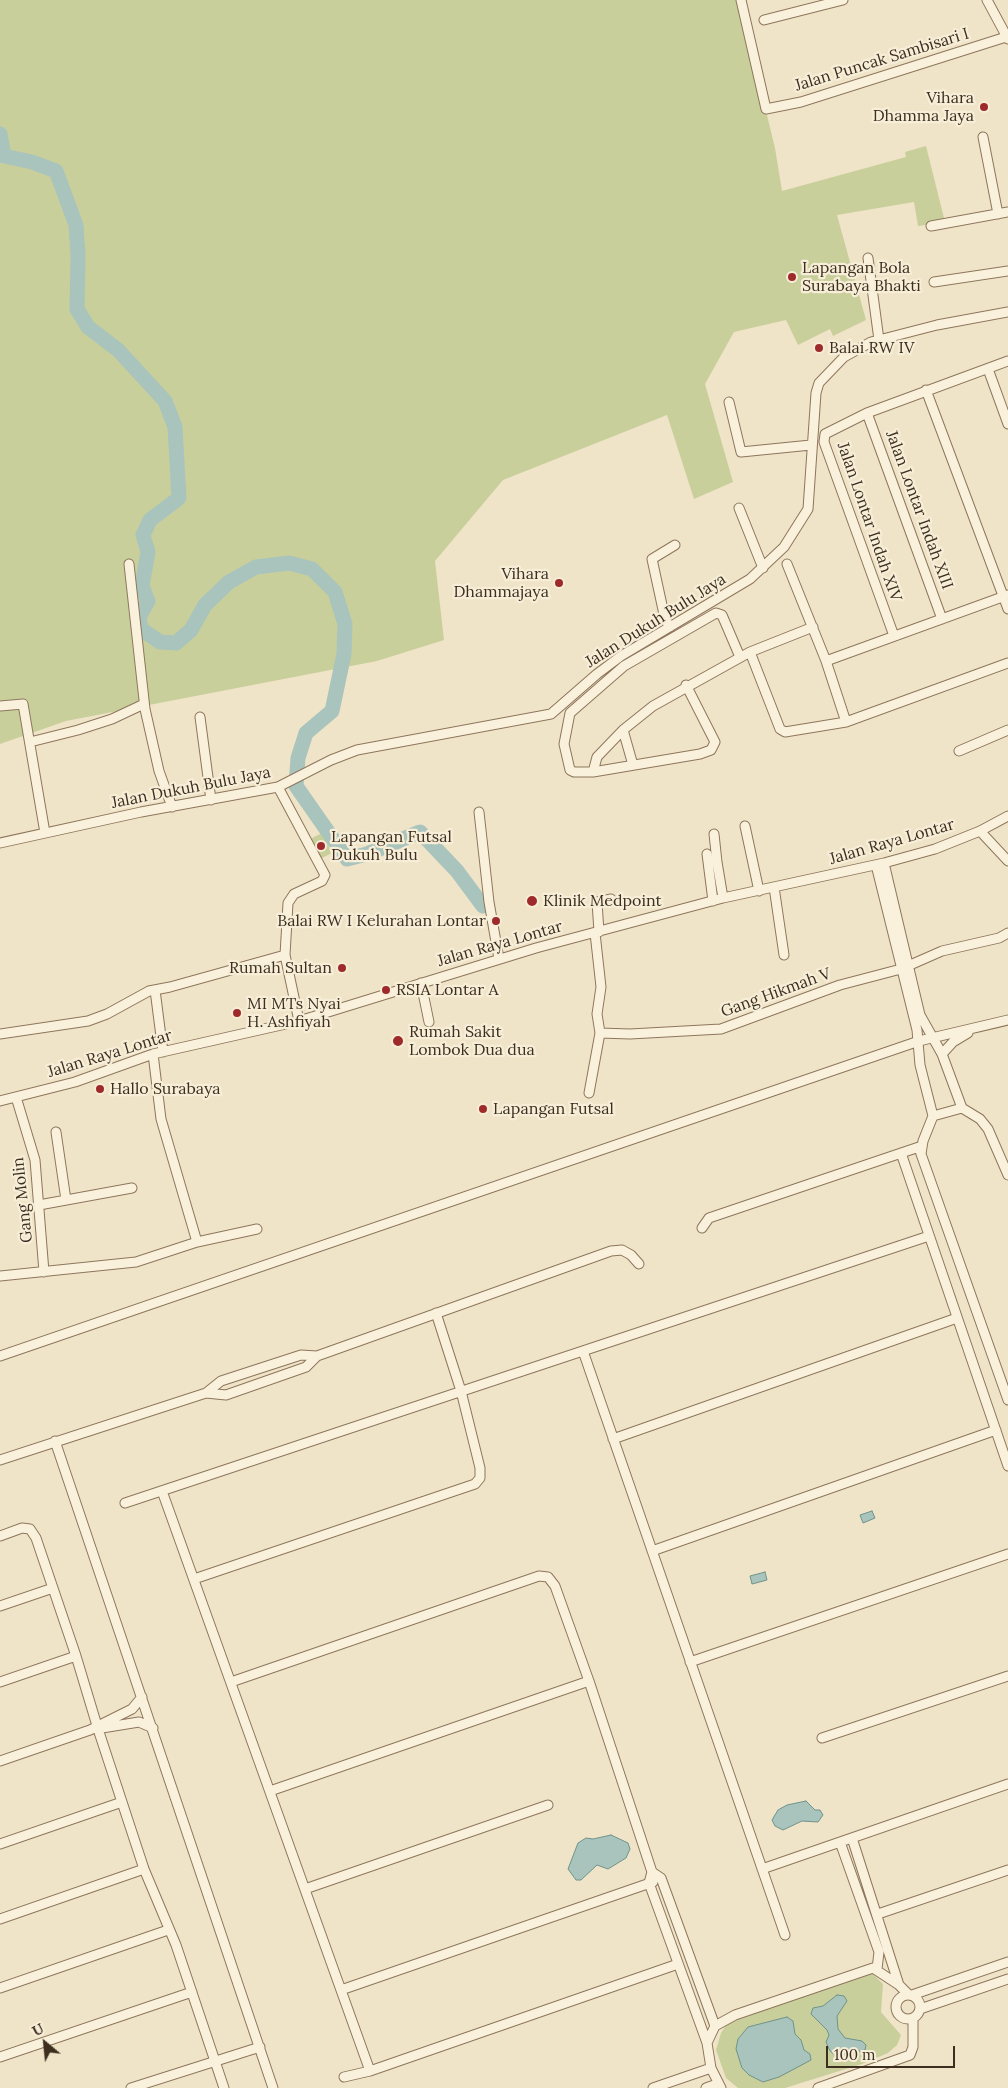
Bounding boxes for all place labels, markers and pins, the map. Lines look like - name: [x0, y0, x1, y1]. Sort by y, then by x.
- place label: Vihara Dhamma Jaya: [873, 88, 974, 126]
- marker: Vihara Dhamma Jaya: [978, 101, 990, 113]
- place label: Lapangan Bola Surabaya Bhakti: [802, 258, 921, 296]
- marker: Lapangan Bola Surabaya Bhakti: [786, 271, 798, 283]
- place label: Balai RW IV: [829, 338, 914, 358]
- marker: Balai RW IV: [813, 342, 825, 354]
- place label: Vihara Dhammajaya: [454, 564, 549, 602]
- marker: Vihara Dhammajaya: [553, 577, 565, 589]
- place label: Lapangan Futsal Dukuh Bulu: [331, 827, 452, 865]
- marker: Lapangan Futsal Dukuh Bulu: [315, 840, 327, 852]
- place label: Klinik Medpoint: [543, 891, 662, 911]
- marker: Klinik Medpoint: [525, 894, 539, 908]
- place label: Balai RW I Kelurahan Lontar: [277, 911, 486, 931]
- marker: Balai RW I Kelurahan Lontar: [490, 915, 502, 927]
- place label: Rumah Sultan: [229, 958, 332, 978]
- marker: Rumah Sultan: [336, 962, 348, 974]
- place label: RSIA Lontar A: [396, 980, 498, 1000]
- marker: RSIA Lontar A: [380, 984, 392, 996]
- place label: MI MTs Nyai H. Ashfiyah: [247, 994, 341, 1032]
- marker: MI MTs Nyai H. Ashfiyah: [231, 1007, 243, 1019]
- place label: Rumah Sakit Lombok Dua dua: [409, 1022, 535, 1060]
- marker: Rumah Sakit Lombok Dua dua: [391, 1034, 405, 1048]
- place label: Hallo Surabaya: [110, 1079, 221, 1099]
- marker: Hallo Surabaya: [94, 1083, 106, 1095]
- place label: Lapangan Futsal: [493, 1099, 614, 1119]
- marker: Lapangan Futsal: [477, 1103, 489, 1115]

